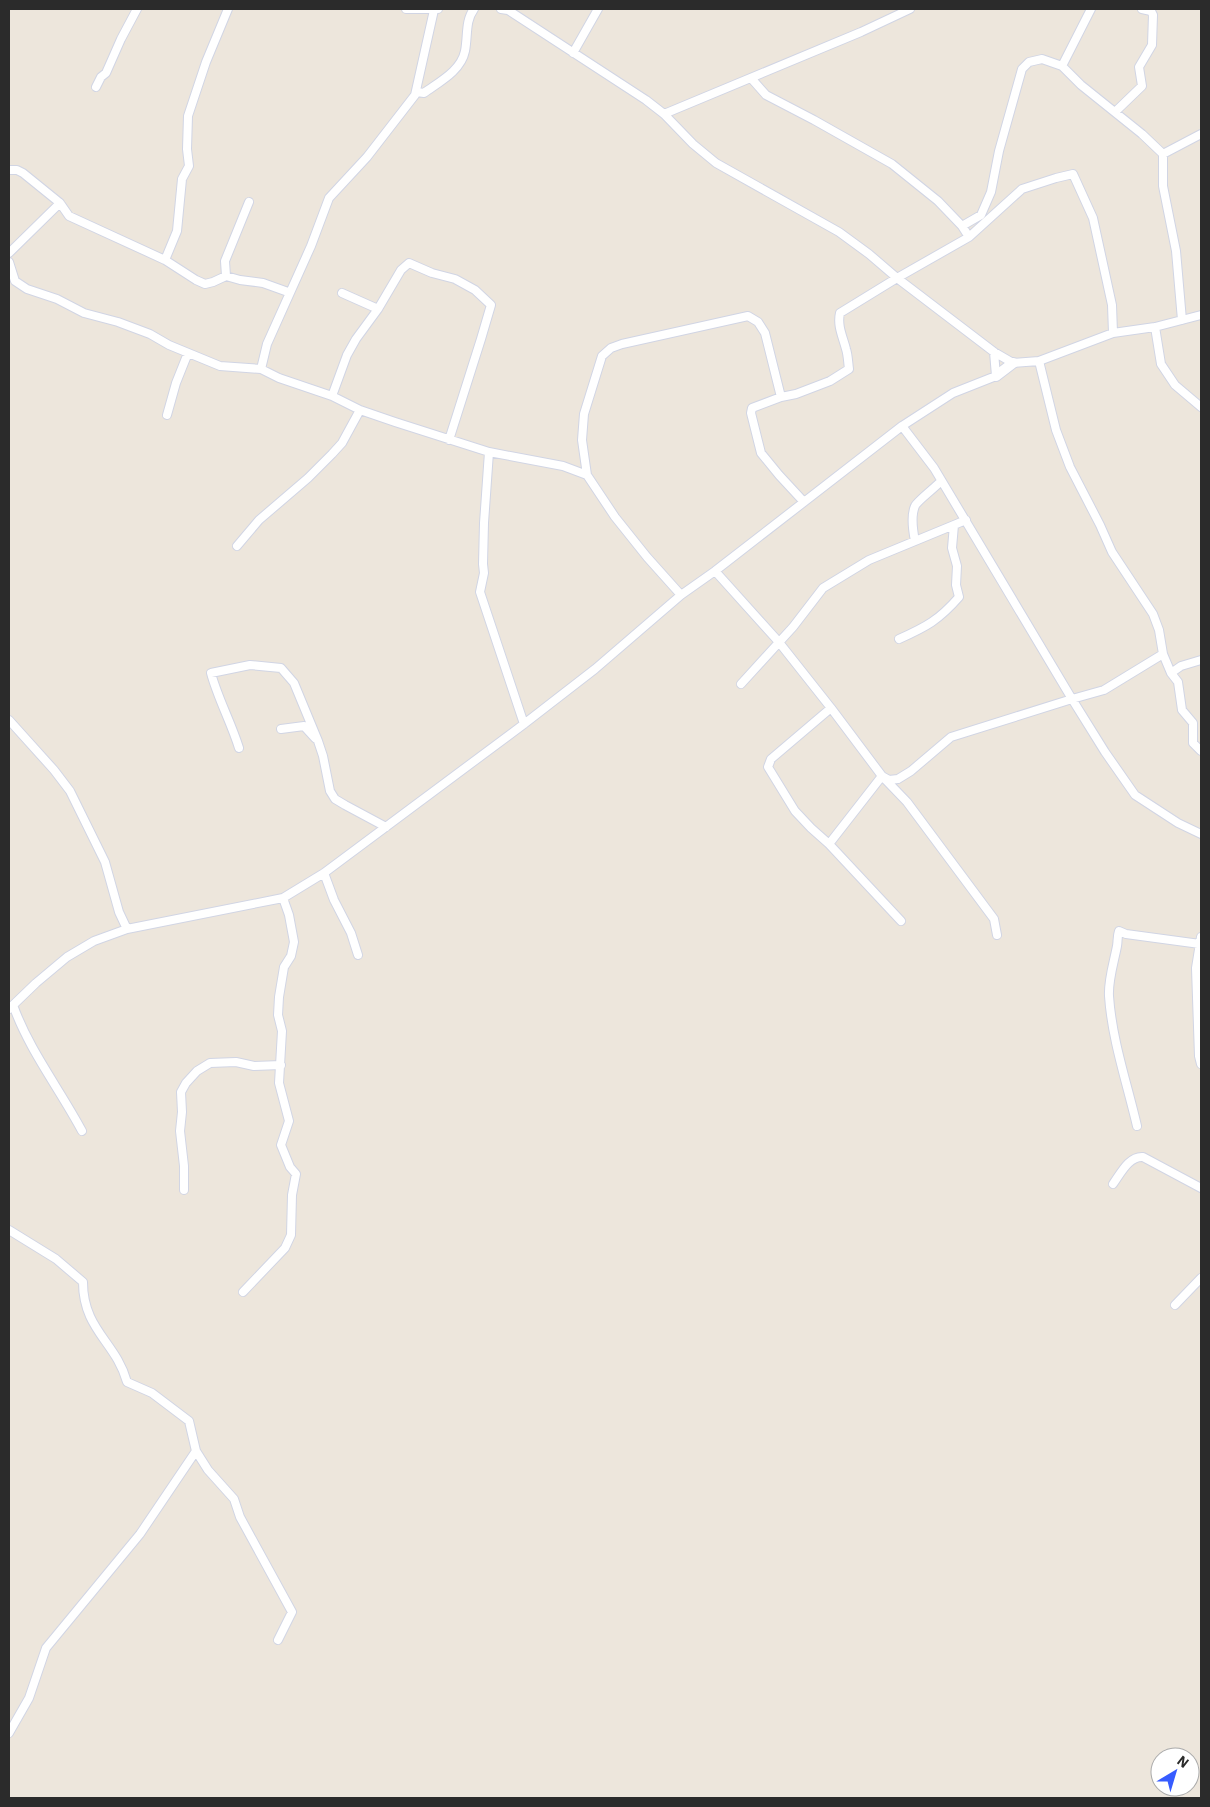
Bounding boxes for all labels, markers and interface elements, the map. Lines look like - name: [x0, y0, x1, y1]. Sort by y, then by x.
- north arrow: [1150, 1747, 1200, 1797]
- text: N: [1173, 1752, 1193, 1772]

